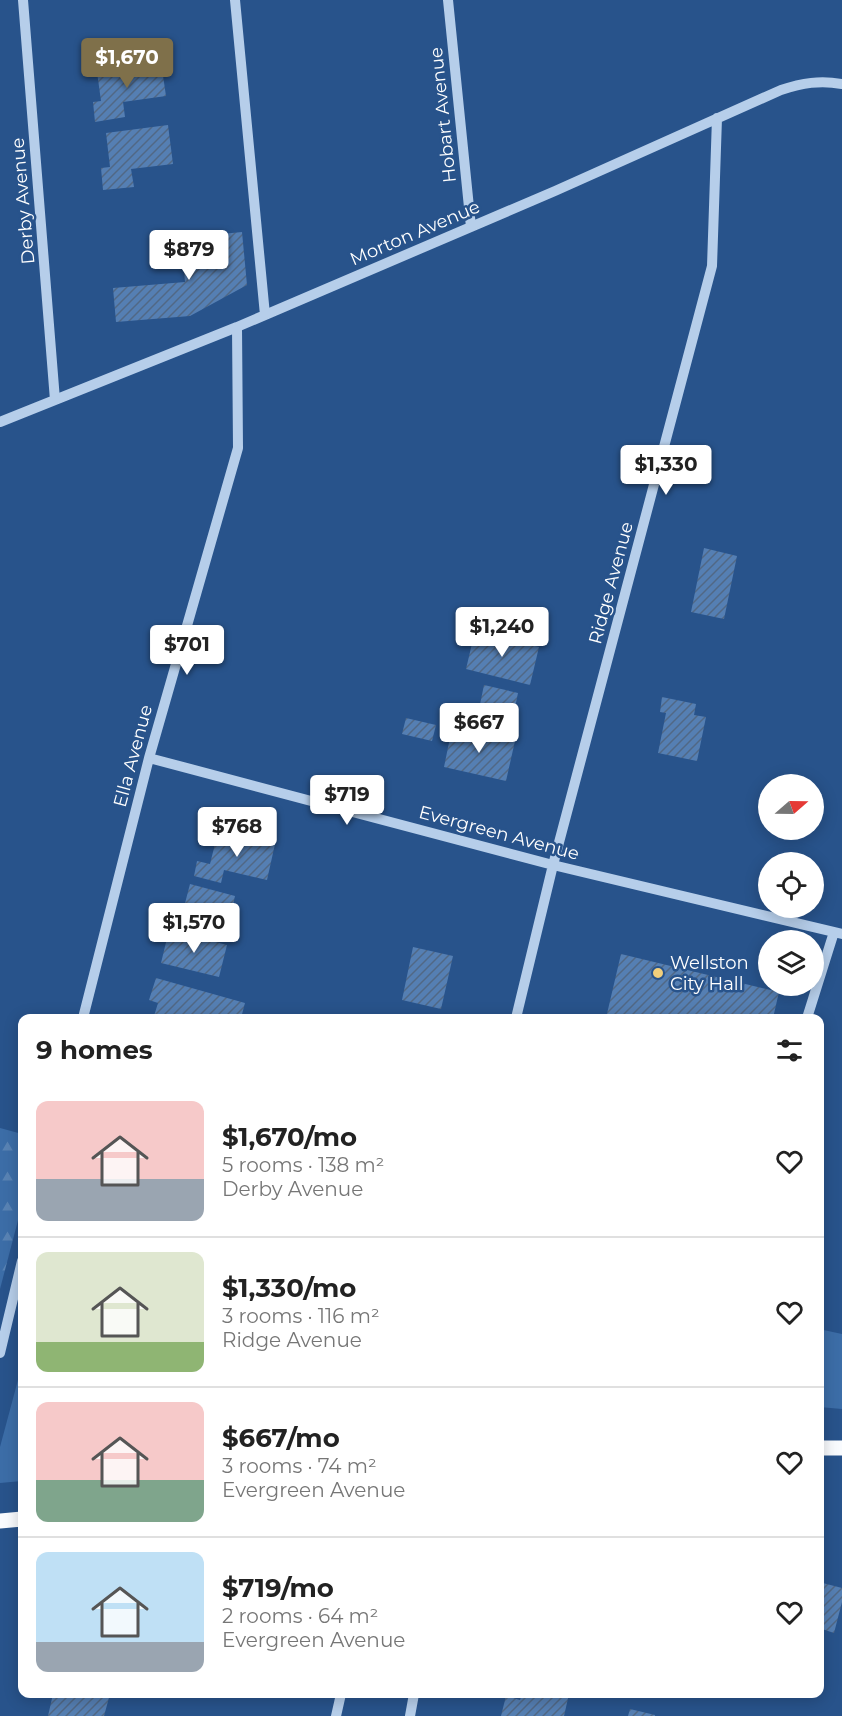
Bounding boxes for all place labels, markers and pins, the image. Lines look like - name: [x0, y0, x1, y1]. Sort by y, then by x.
- pin: $1,670: [78, 38, 176, 89]
- pin: $879: [153, 230, 225, 281]
- pin: $1,330: [617, 445, 715, 496]
- pin: $1,240: [453, 607, 551, 658]
- pin: $701: [151, 625, 223, 676]
- pin: $667: [443, 703, 515, 754]
- pin: $719: [311, 775, 383, 826]
- pin: $768: [201, 807, 273, 858]
- pin: $1,570: [145, 903, 243, 954]
- place label: Wellston City Hall: [670, 952, 749, 995]
- marker: Wellston City Hall: [651, 966, 665, 980]

